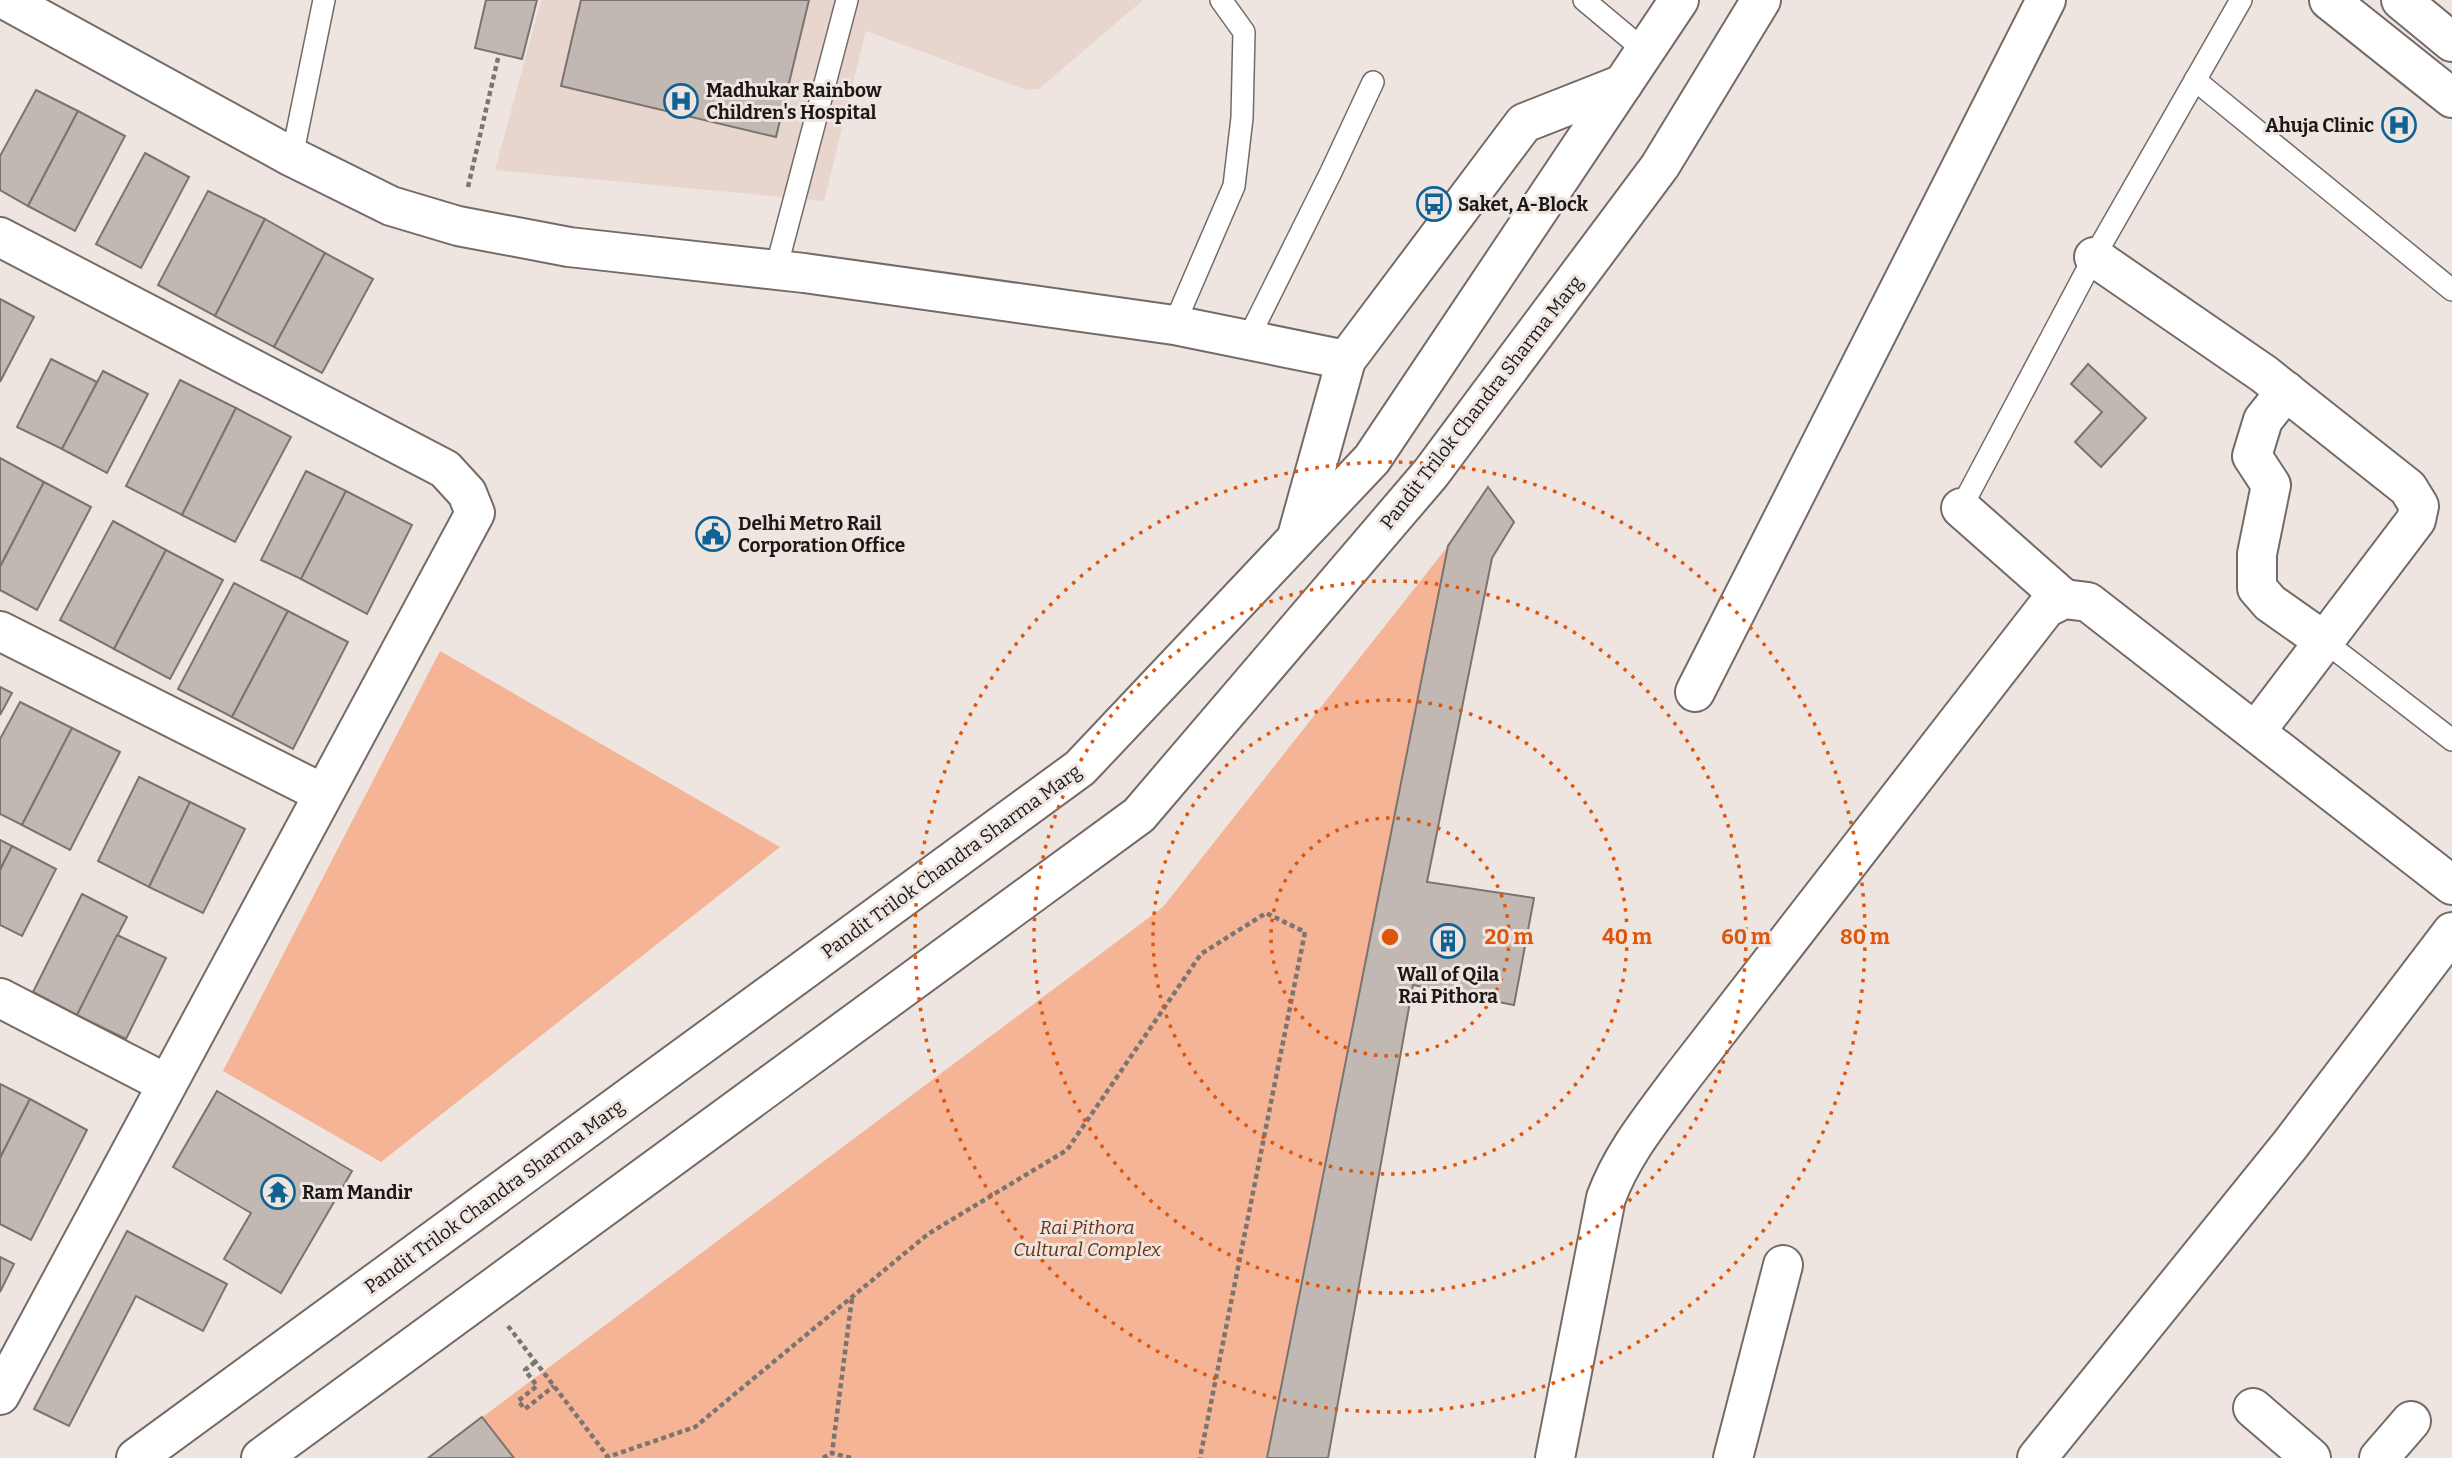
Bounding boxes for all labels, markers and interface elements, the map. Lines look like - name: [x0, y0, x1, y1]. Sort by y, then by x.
- place label: Madhukar Rainbow Children's Hospital: [706, 79, 882, 124]
- hospital icon: Madhukar Rainbow Children's Hospital: [662, 82, 700, 120]
- hospital icon: Ahuja Clinic: [2380, 106, 2418, 144]
- place label: Ahuja Clinic: [2265, 114, 2374, 137]
- bus stop icon: Saket, A-Block: [1415, 185, 1453, 223]
- place label: Saket, A-Block: [1458, 193, 1589, 216]
- street label: Pandit Trilok Chandra Sharma Marg: [1375, 271, 1588, 534]
- place label: Delhi Metro Rail Corporation Office: [738, 512, 905, 557]
- public building icon: Delhi Metro Rail Corporation Office: [694, 515, 732, 553]
- street label: Pandit Trilok Chandra Sharma Marg: [817, 759, 1086, 963]
- building icon: Wall of Qila Rai Pithora: [1429, 922, 1467, 960]
- text: 20 m: [1485, 924, 1533, 950]
- text: 40 m: [1602, 924, 1652, 950]
- text: 60 m: [1721, 924, 1771, 950]
- text: 80 m: [1840, 924, 1890, 950]
- centre of rings: [1378, 925, 1402, 949]
- place label: Wall of Qila Rai Pithora: [1397, 963, 1499, 1008]
- street label: Pandit Trilok Chandra Sharma Marg: [360, 1094, 629, 1298]
- temple icon: Ram Mandir: [259, 1173, 297, 1211]
- place label: Ram Mandir: [302, 1181, 412, 1204]
- park label: Rai Pithora Cultural Complex: [1013, 1216, 1162, 1261]

